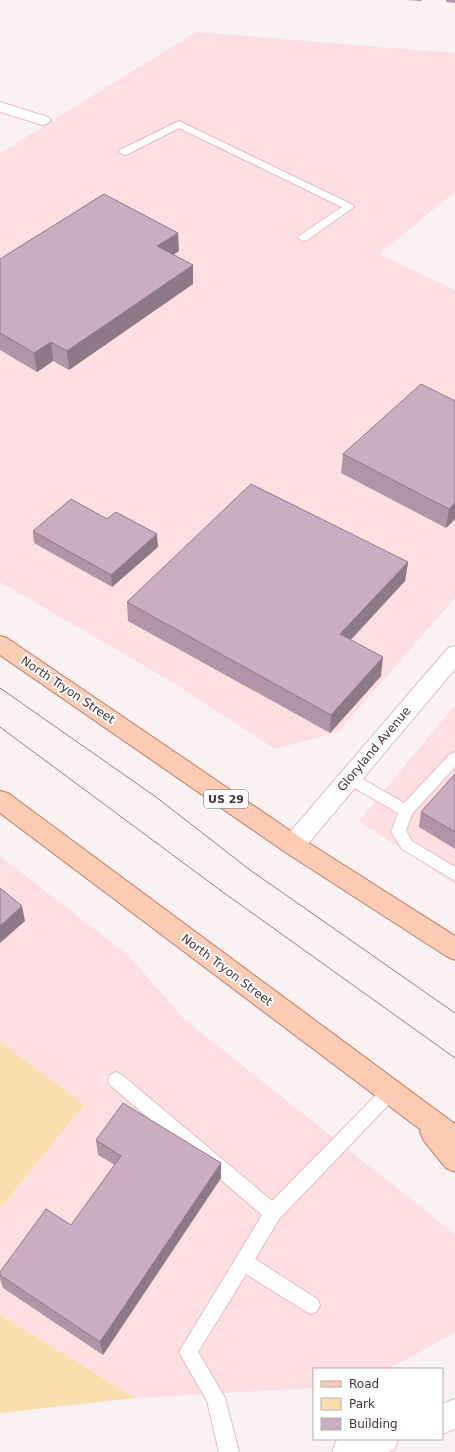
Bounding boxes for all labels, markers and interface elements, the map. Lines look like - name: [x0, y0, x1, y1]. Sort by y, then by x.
- street label: North Tryon Street: [18, 653, 118, 727]
- street label: Gloryland Avenue: [334, 704, 414, 794]
- road number: US 29: [204, 790, 248, 808]
- street label: North Tryon Street: [179, 931, 275, 1009]
- legend: [313, 1368, 443, 1440]
- text: Road: [349, 1377, 379, 1391]
- text: Park: [349, 1397, 375, 1411]
- text: Building: [349, 1417, 398, 1431]

